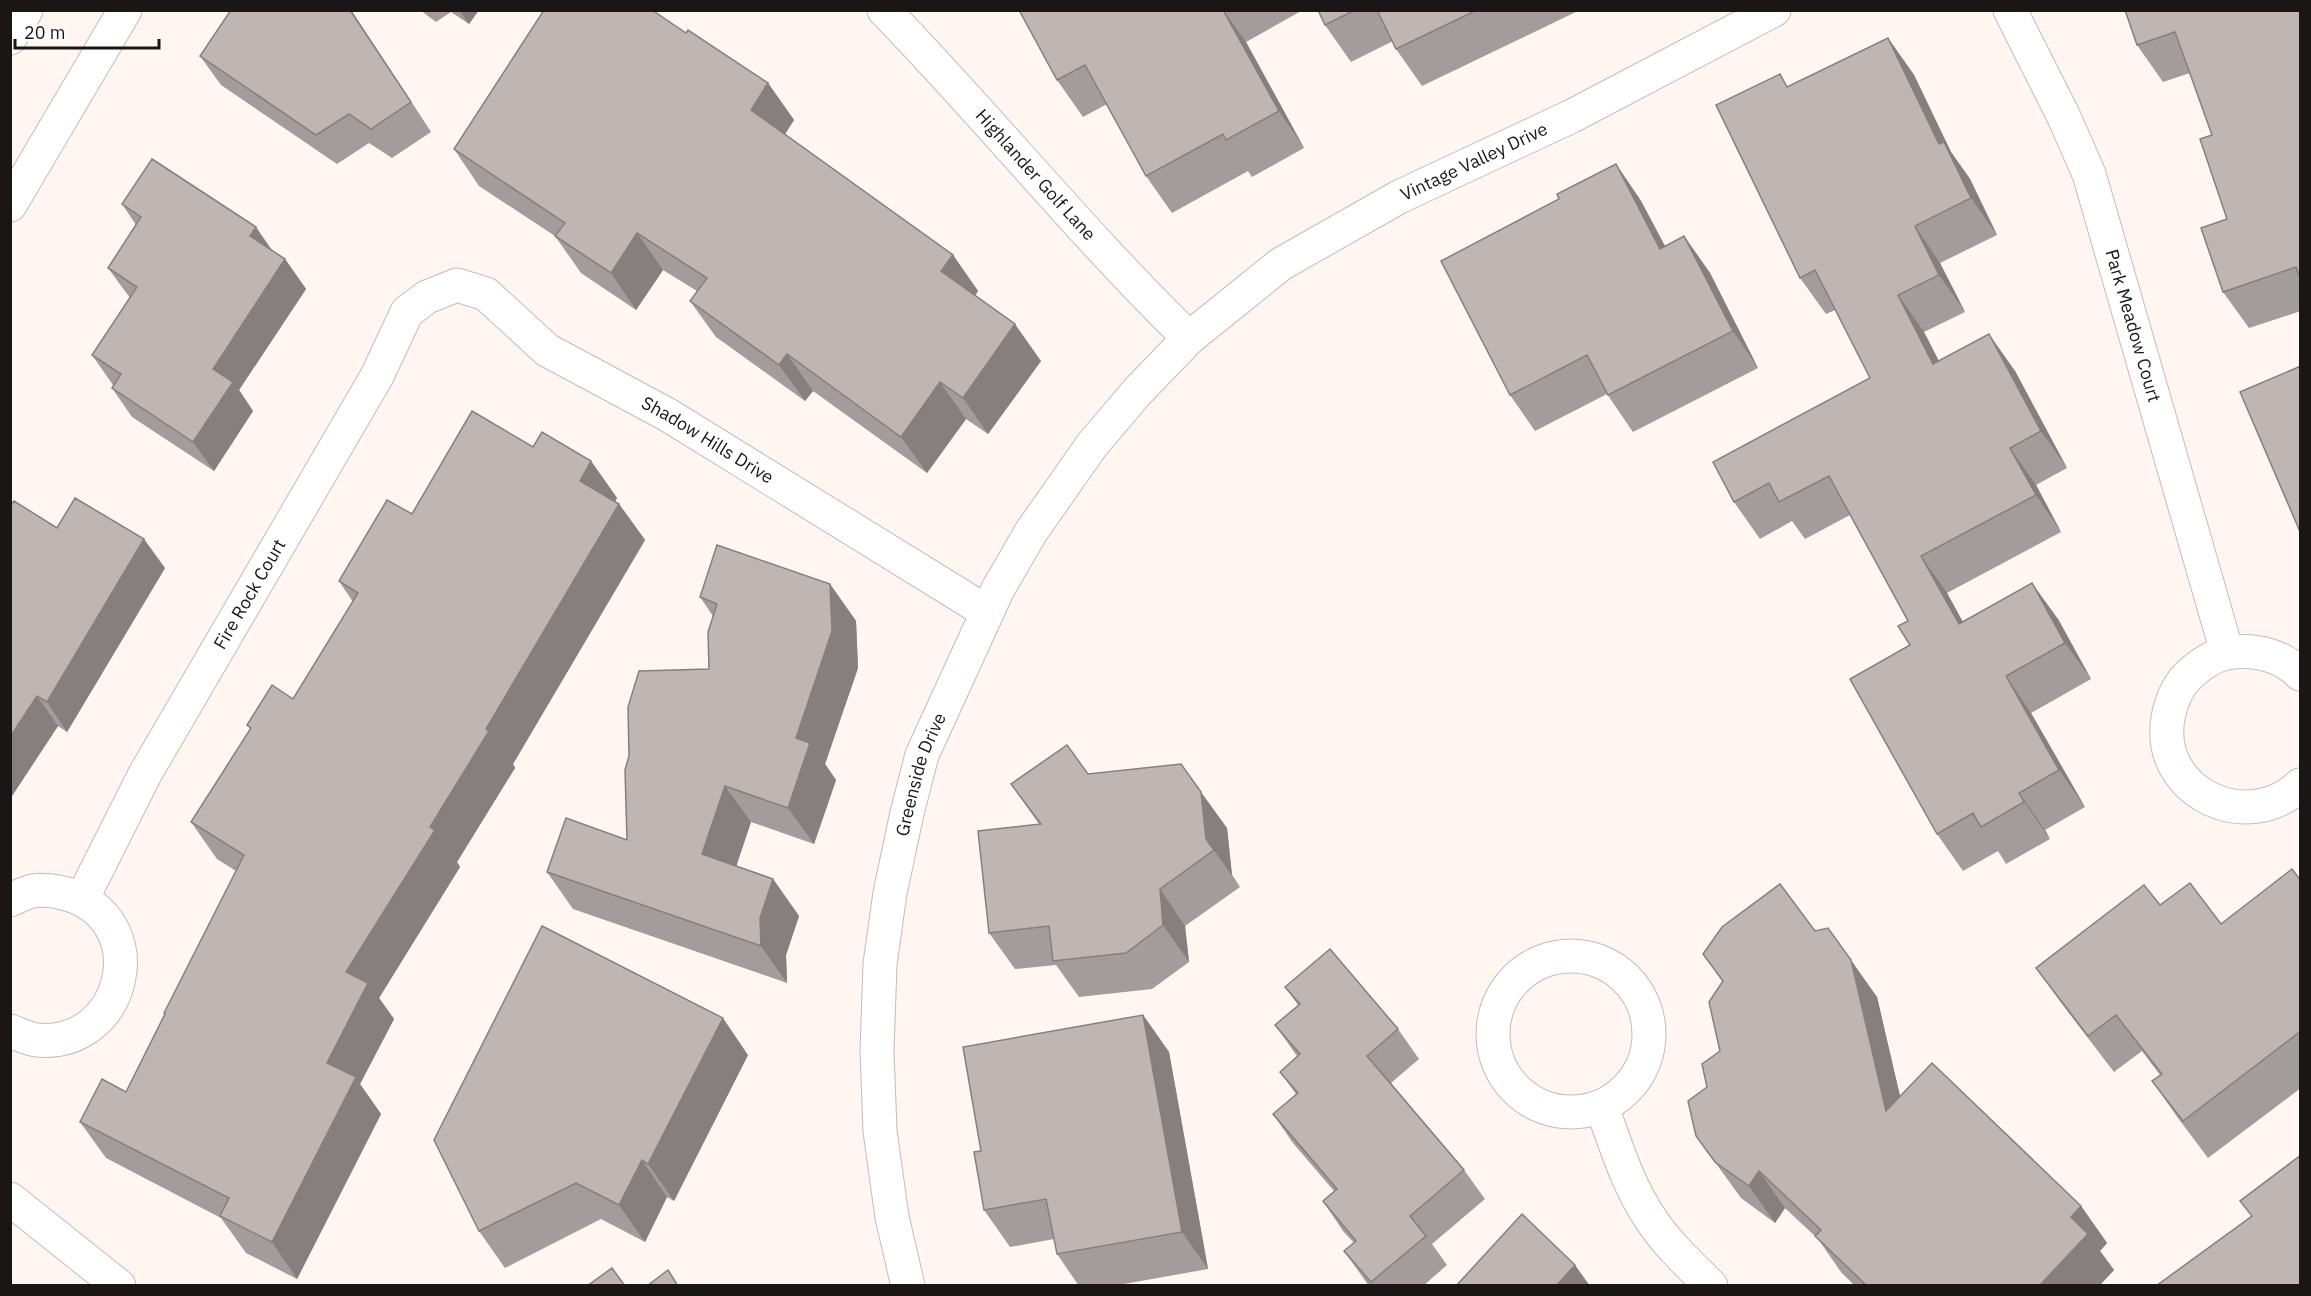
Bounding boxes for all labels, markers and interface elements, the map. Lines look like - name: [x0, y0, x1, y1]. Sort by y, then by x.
- scale bar: [15, 12, 159, 50]
- text: 20 m: [24, 21, 66, 44]
- street label: Highlander Golf Lane: [971, 104, 1101, 245]
- street label: Vintage Valley Drive: [1397, 117, 1551, 206]
- street label: Park Meadow Court: [2100, 247, 2166, 405]
- street label: Shadow Hills Drive: [638, 391, 778, 489]
- street label: Fire Rock Court: [208, 535, 290, 653]
- street label: Greenside Drive: [890, 709, 951, 838]

